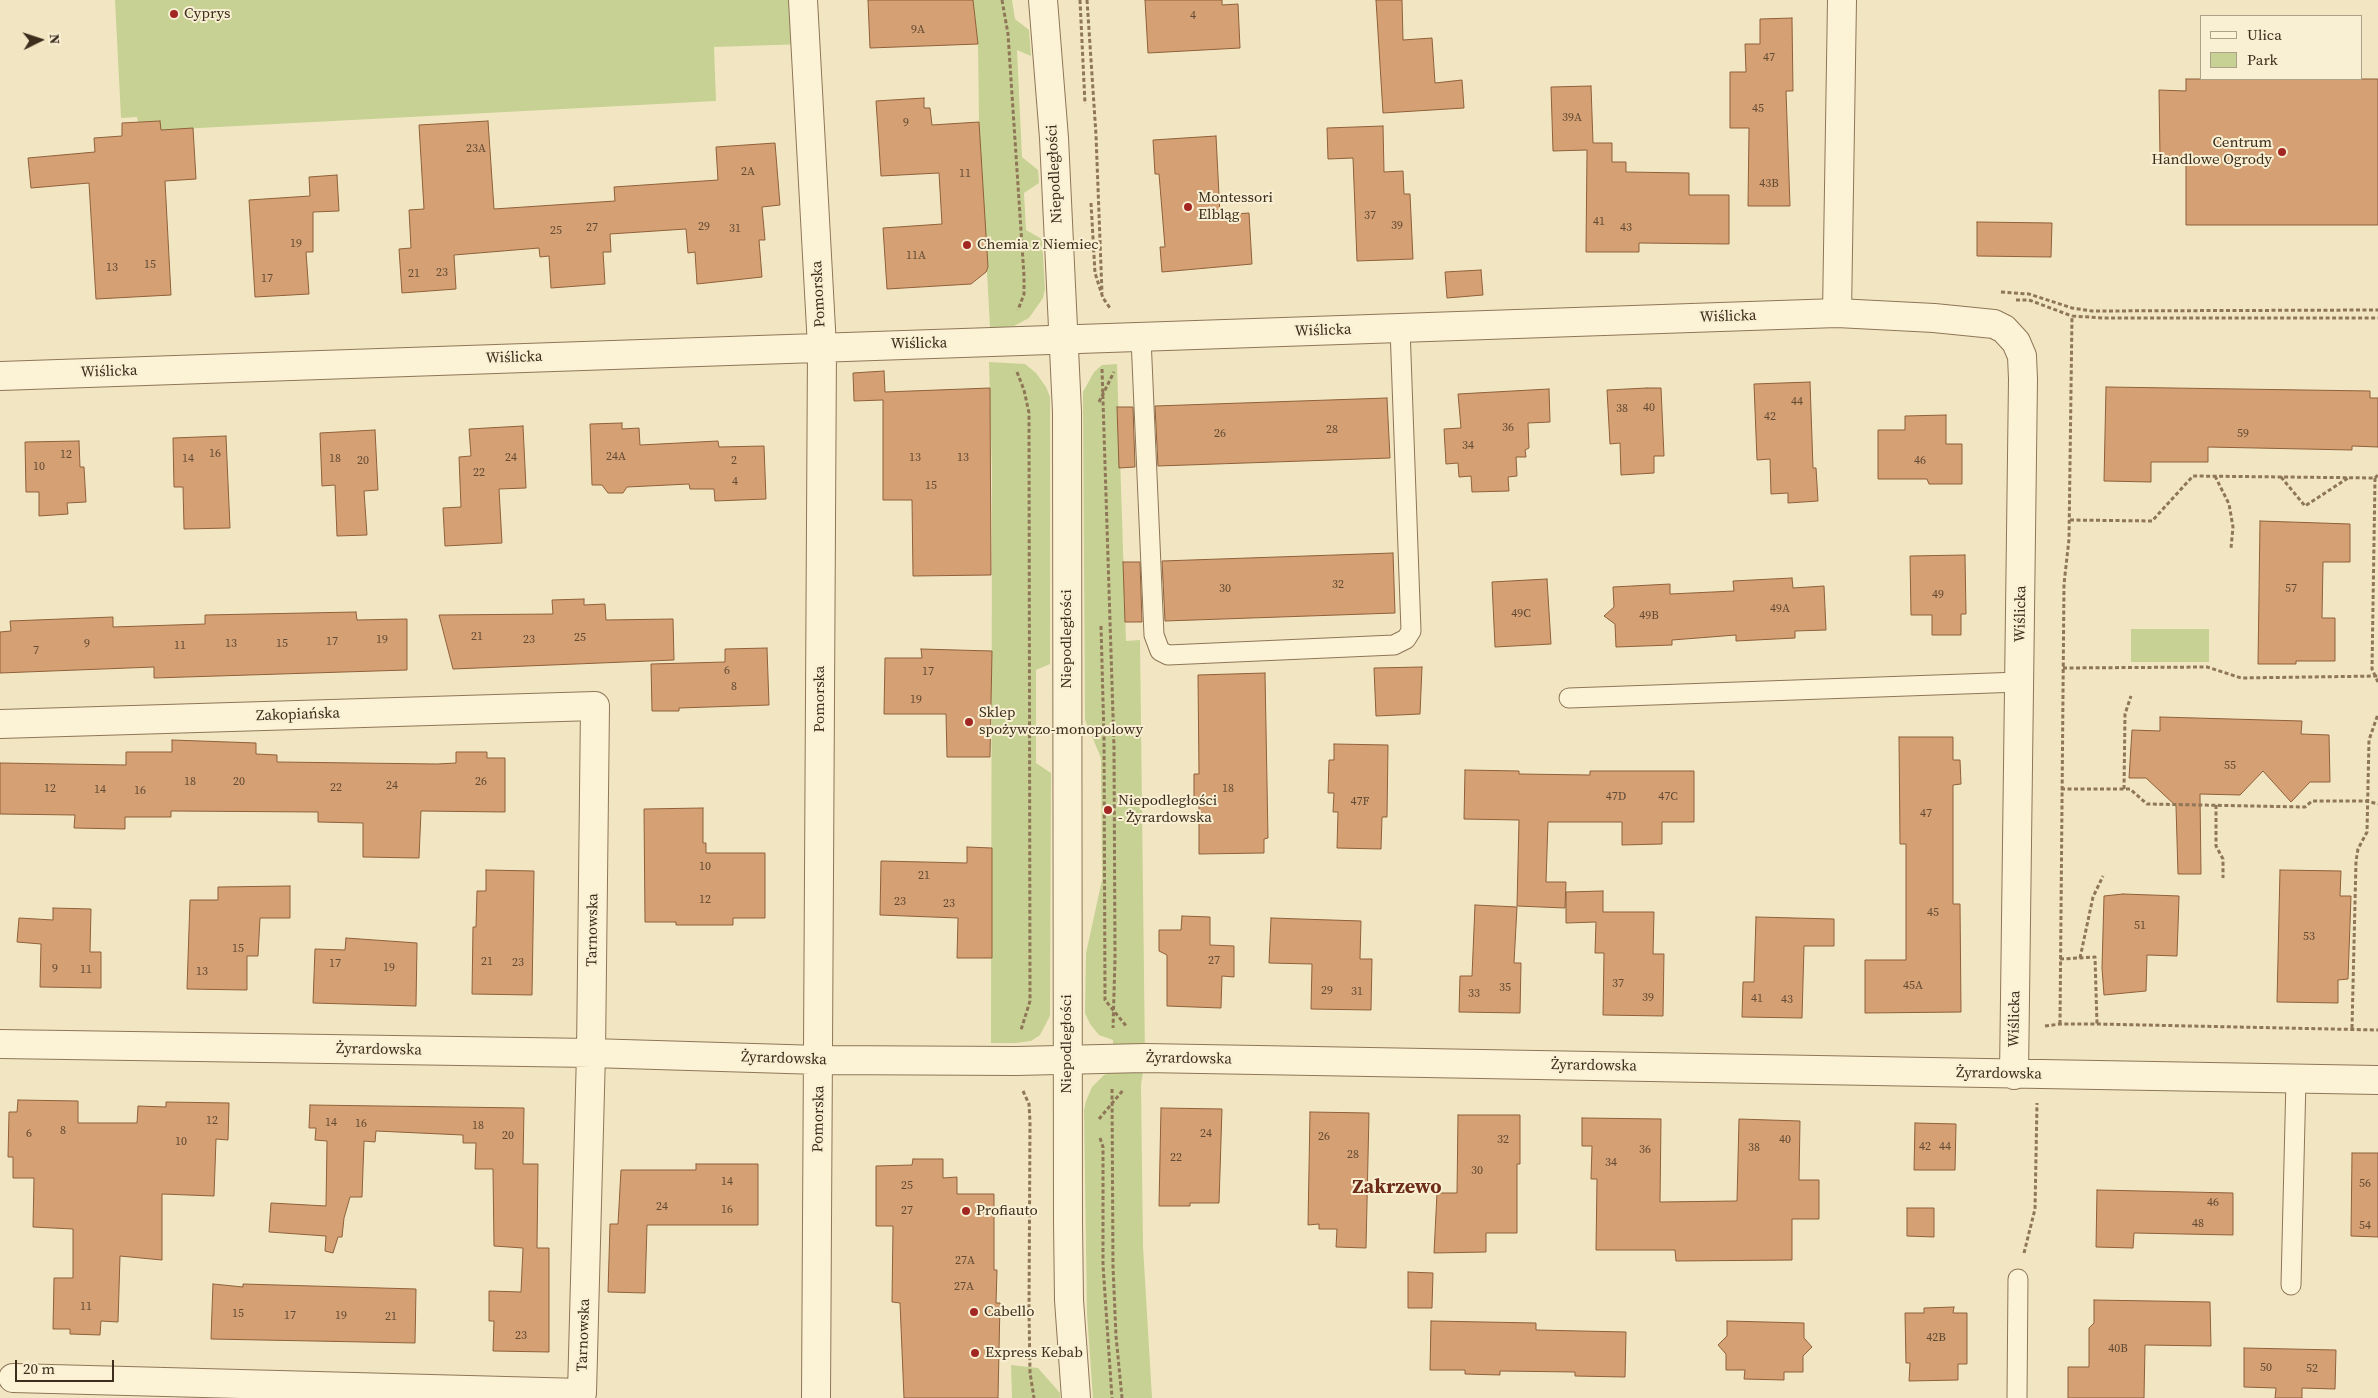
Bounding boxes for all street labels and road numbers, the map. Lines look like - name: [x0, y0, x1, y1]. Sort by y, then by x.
- street label: Niepodległości: [1043, 124, 1067, 224]
- street label: Pomorska: [808, 260, 830, 328]
- street label: Wiślicka: [1699, 307, 1757, 327]
- street label: Wiślicka: [1294, 321, 1352, 341]
- street label: Wiślicka: [890, 335, 948, 353]
- street label: Wiślicka: [485, 348, 543, 368]
- street label: Wiślicka: [80, 362, 138, 382]
- street label: Wiślicka: [2012, 585, 2030, 643]
- street label: Niepodległości: [1058, 589, 1076, 689]
- street label: Pomorska: [811, 666, 829, 732]
- street label: Zakopiańska: [256, 705, 340, 725]
- street label: Tarnowska: [583, 893, 603, 967]
- street label: Wiślicka: [2006, 990, 2024, 1048]
- street label: Niepodległości: [1058, 994, 1076, 1094]
- street label: Żyrardowska: [336, 1040, 422, 1060]
- street label: Żyrardowska: [741, 1049, 827, 1069]
- street label: Żyrardowska: [1146, 1049, 1232, 1069]
- street label: Żyrardowska: [1551, 1056, 1637, 1076]
- street label: Żyrardowska: [1956, 1064, 2042, 1084]
- street label: Pomorska: [809, 1085, 829, 1153]
- street label: Tarnowska: [574, 1298, 594, 1372]

